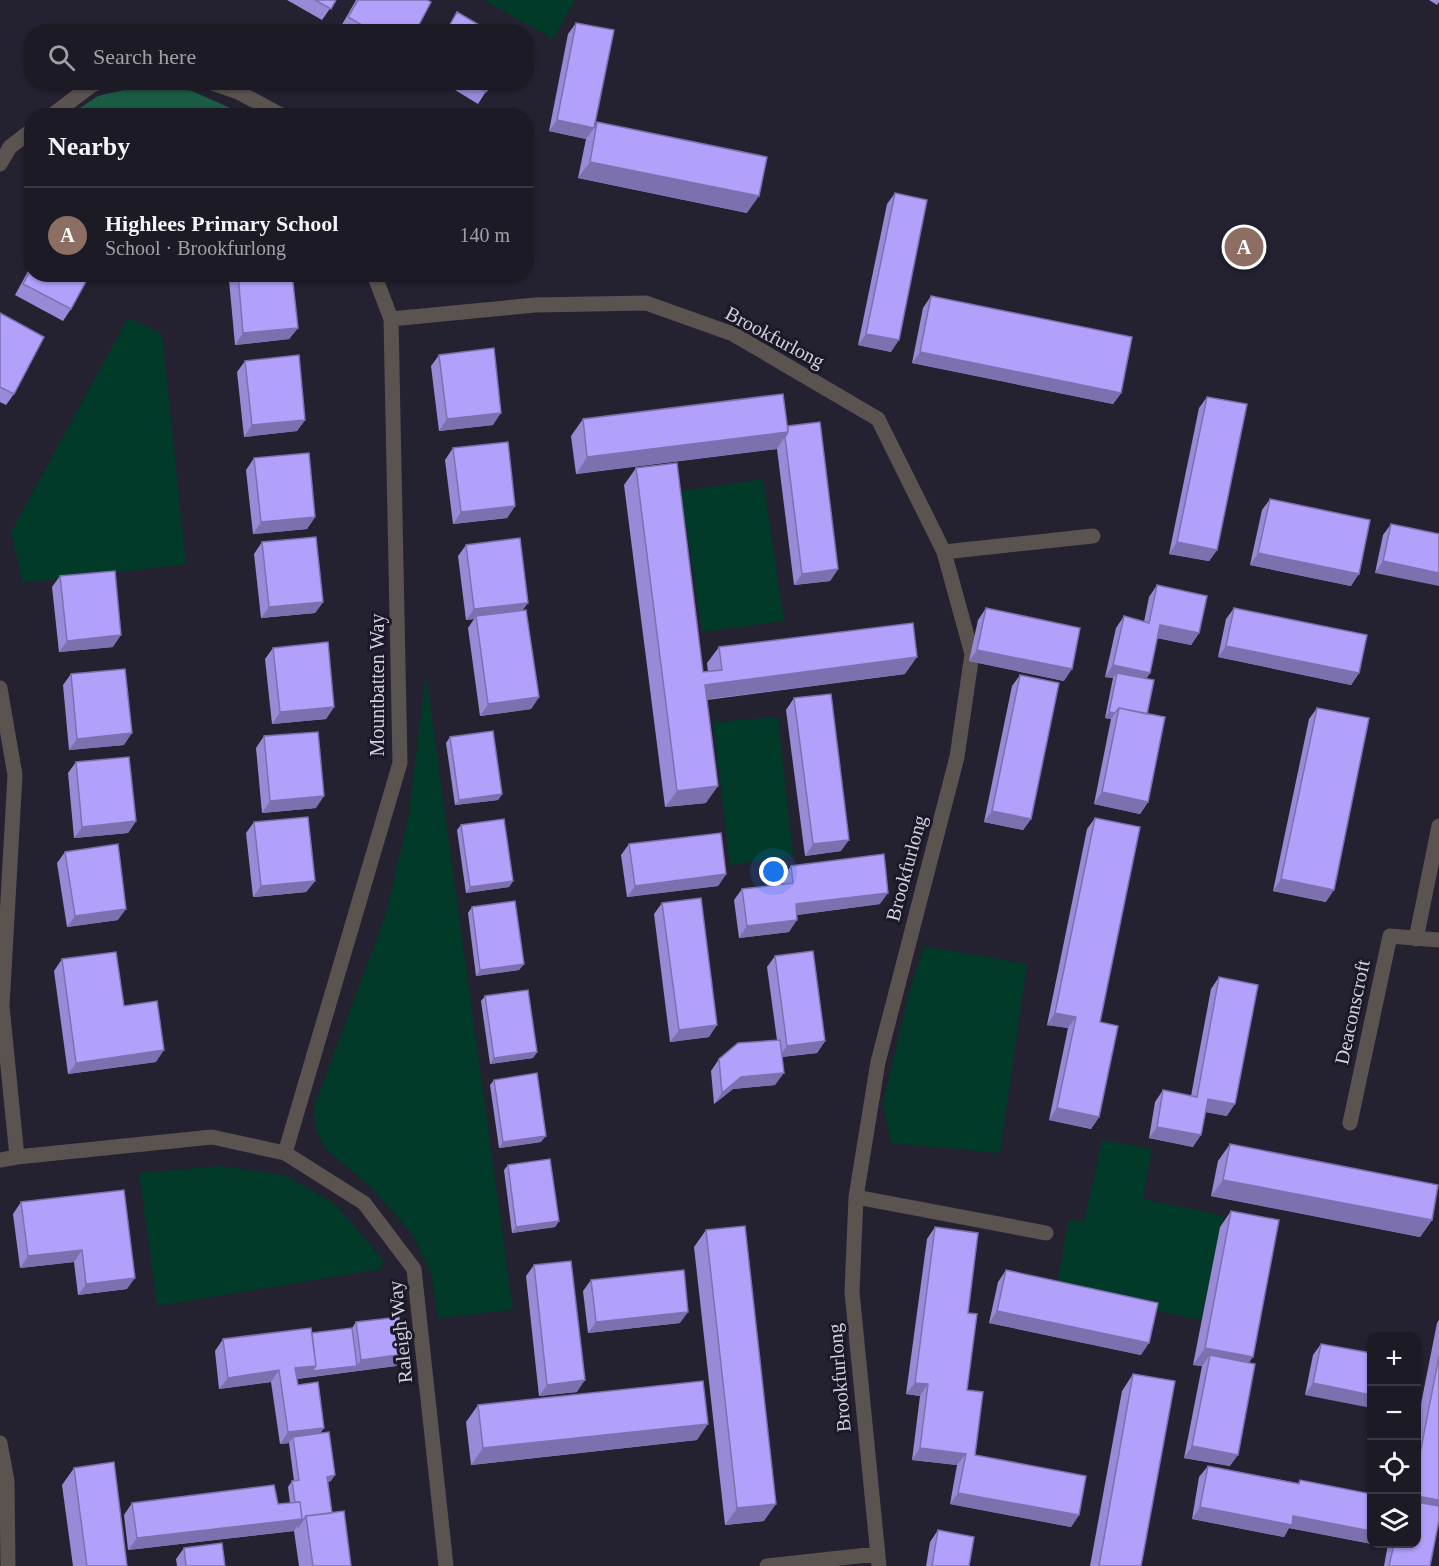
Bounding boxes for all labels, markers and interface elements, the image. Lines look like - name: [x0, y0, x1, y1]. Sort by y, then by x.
- search box: [24, 24, 534, 90]
- icon: search: [45, 41, 78, 74]
- text: Search here: [93, 44, 196, 69]
- text: Nearby: [48, 132, 130, 161]
- text: Highlees Primary School: [105, 211, 338, 236]
- text: A: [60, 224, 75, 246]
- text: 140 m: [459, 224, 510, 246]
- pin: A: [1224, 224, 1264, 270]
- text: School · Brookfurlong: [105, 237, 286, 259]
- street label: Brookfurlong: [721, 302, 828, 373]
- street label: Mountbatten Way: [366, 614, 389, 757]
- street label: Brookfurlong: [881, 813, 932, 924]
- your location: [759, 857, 788, 886]
- street label: Deaconscroft: [1330, 957, 1374, 1066]
- street label: Raleigh Way: [384, 1280, 417, 1384]
- street label: Brookfurlong: [823, 1323, 856, 1433]
- map controls: [1367, 1332, 1421, 1548]
- button: +: [1367, 1332, 1421, 1386]
- button: −: [1367, 1386, 1421, 1440]
- button: locate: [1367, 1440, 1421, 1494]
- button: layers: [1367, 1494, 1421, 1548]

